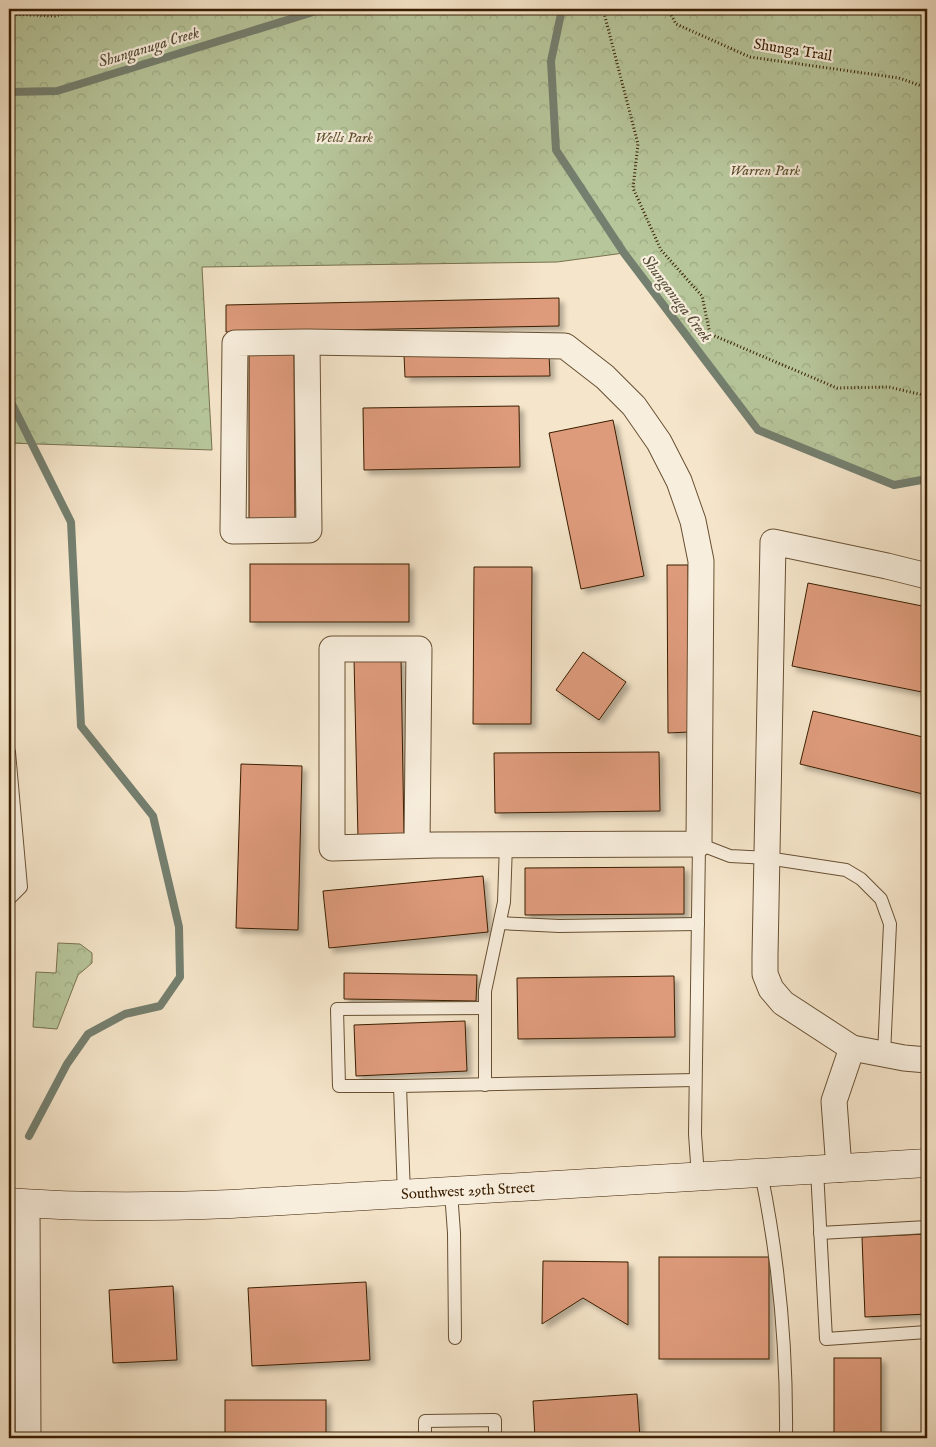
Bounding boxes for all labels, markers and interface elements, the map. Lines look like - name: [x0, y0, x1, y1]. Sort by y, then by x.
- water label: Shunganuga Creek: [96, 23, 202, 73]
- street label: Shunga Trail: [752, 34, 834, 66]
- park label: Wells Park: [315, 128, 373, 147]
- park label: Warren Park: [730, 161, 800, 180]
- water label: Shunganuga Creek: [637, 251, 716, 347]
- street label: Southwest 29th Street: [401, 1178, 535, 1204]

